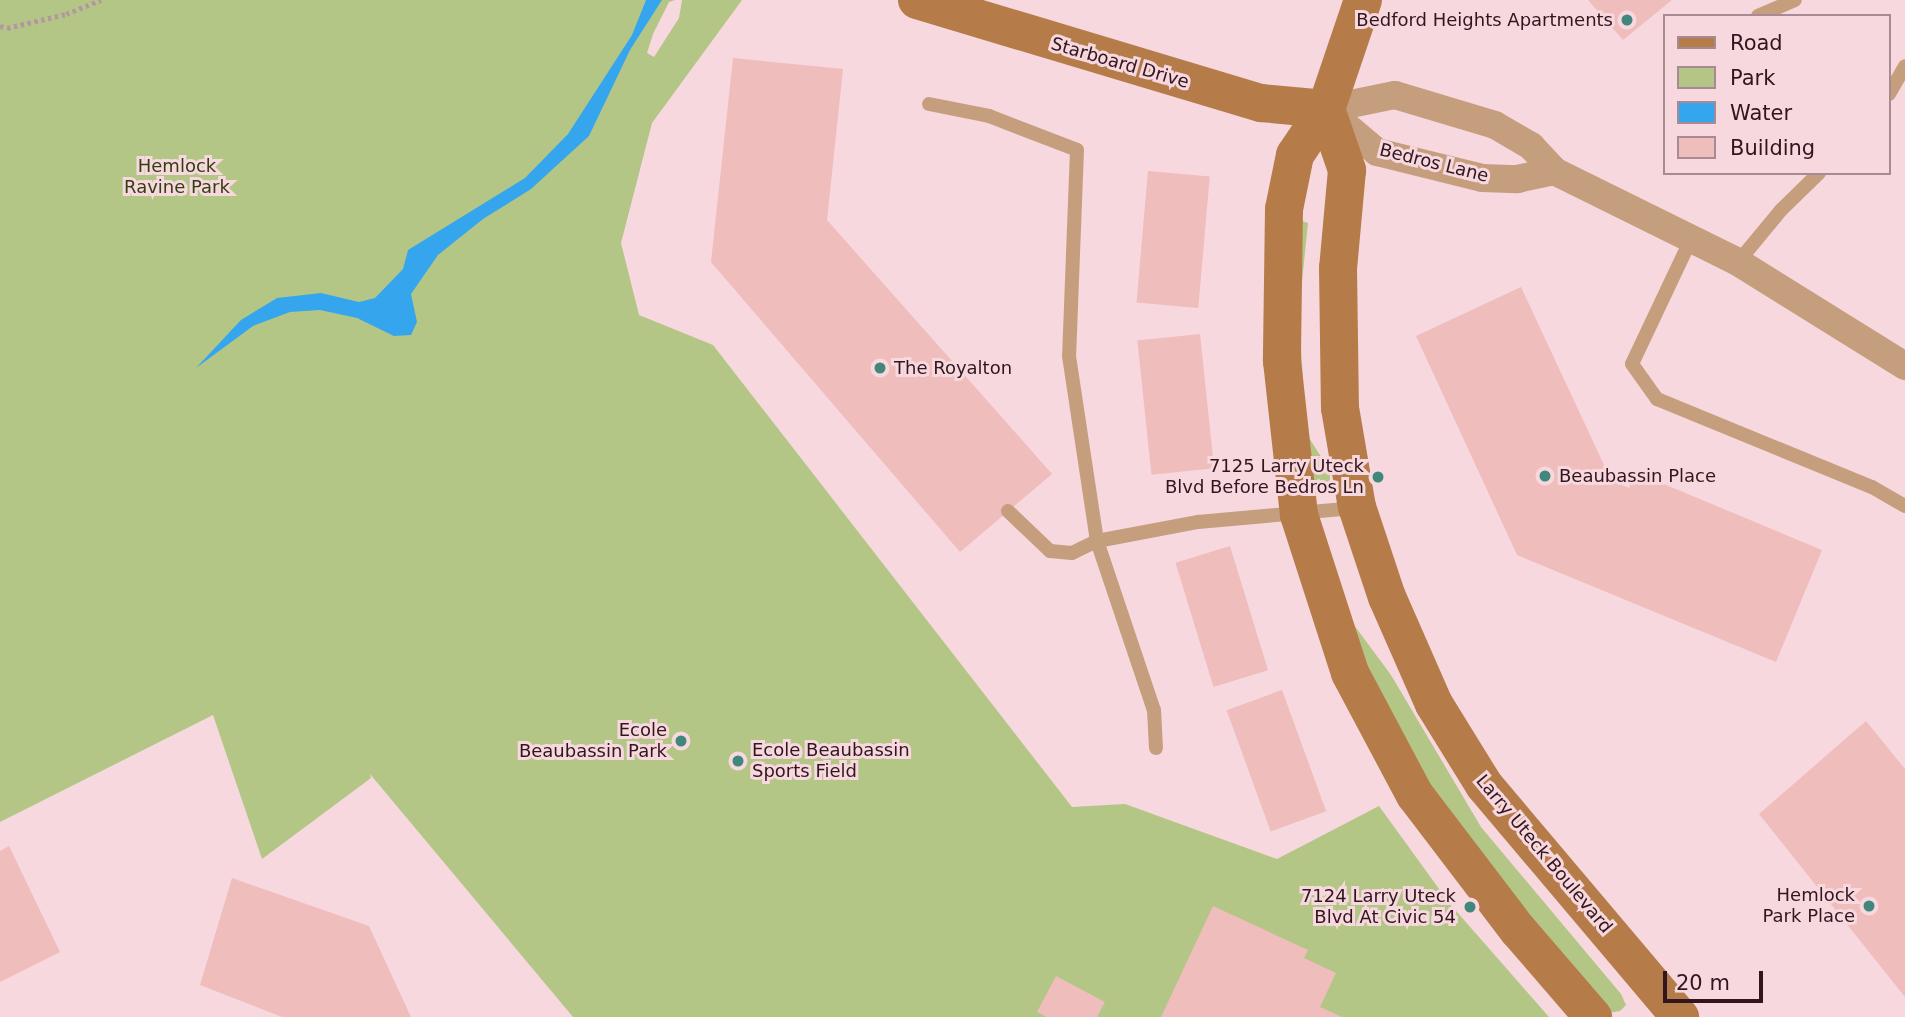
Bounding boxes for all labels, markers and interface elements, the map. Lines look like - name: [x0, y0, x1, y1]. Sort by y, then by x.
- place label: Bedford Heights Apartments: [1356, 9, 1613, 31]
- marker: Bedford Heights Apartments: [1619, 12, 1635, 28]
- legend: [1664, 14, 1891, 175]
- text: Road: [1730, 31, 1783, 55]
- street label: Starboard Drive: [1048, 33, 1192, 93]
- text: Park: [1730, 66, 1775, 90]
- text: Water: [1730, 101, 1792, 125]
- text: Building: [1730, 136, 1815, 160]
- street label: Bedros Lane: [1377, 139, 1491, 187]
- park label: Hemlock Ravine Park: [124, 156, 230, 198]
- place label: The Royalton: [894, 357, 1012, 379]
- marker: The Royalton: [872, 360, 888, 376]
- place label: 7125 Larry Uteck Blvd Before Bedros Ln: [1165, 456, 1364, 498]
- place label: Beaubassin Place: [1559, 465, 1716, 487]
- marker: Beaubassin Place: [1537, 468, 1553, 484]
- marker: 7125 Larry Uteck Blvd Before Bedros Ln: [1370, 469, 1386, 485]
- place label: Ecole Beaubassin Park: [519, 720, 667, 762]
- marker: Ecole Beaubassin Park: [673, 733, 689, 749]
- place label: Ecole Beaubassin Sports Field: [752, 740, 910, 782]
- marker: Ecole Beaubassin Sports Field: [730, 753, 746, 769]
- street label: Larry Uteck Boulevard: [1471, 770, 1617, 938]
- place label: Hemlock Park Place: [1763, 885, 1855, 928]
- place label: 7124 Larry Uteck Blvd At Civic 54: [1301, 886, 1456, 928]
- marker: Hemlock Park Place: [1861, 898, 1877, 914]
- marker: 7124 Larry Uteck Blvd At Civic 54: [1462, 899, 1478, 915]
- scale bar: [1667, 958, 1767, 1002]
- text: 20 m: [1676, 971, 1730, 995]

